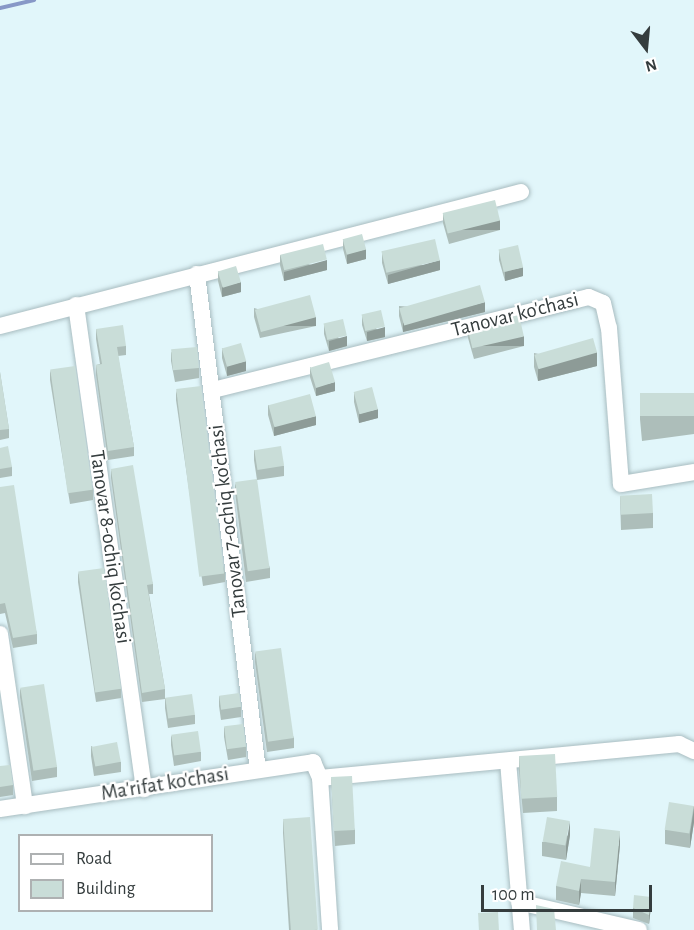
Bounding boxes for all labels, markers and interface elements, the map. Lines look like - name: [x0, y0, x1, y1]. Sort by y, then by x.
- north arrow: [616, 18, 676, 78]
- text: N: [643, 56, 659, 75]
- street label: Tanovar ko'chasi: [449, 287, 581, 343]
- street label: Tanovar 7-ochiq ko'chasi: [204, 423, 252, 619]
- street label: Tanovar 8-ochiq ko'chasi: [84, 449, 136, 645]
- street label: Ma'rifat ko'chasi: [99, 761, 231, 807]
- legend: [18, 834, 213, 912]
- text: Road: [76, 850, 112, 868]
- scale bar: [484, 873, 655, 911]
- text: Building: [76, 880, 135, 898]
- text: 100 m: [492, 886, 535, 904]

